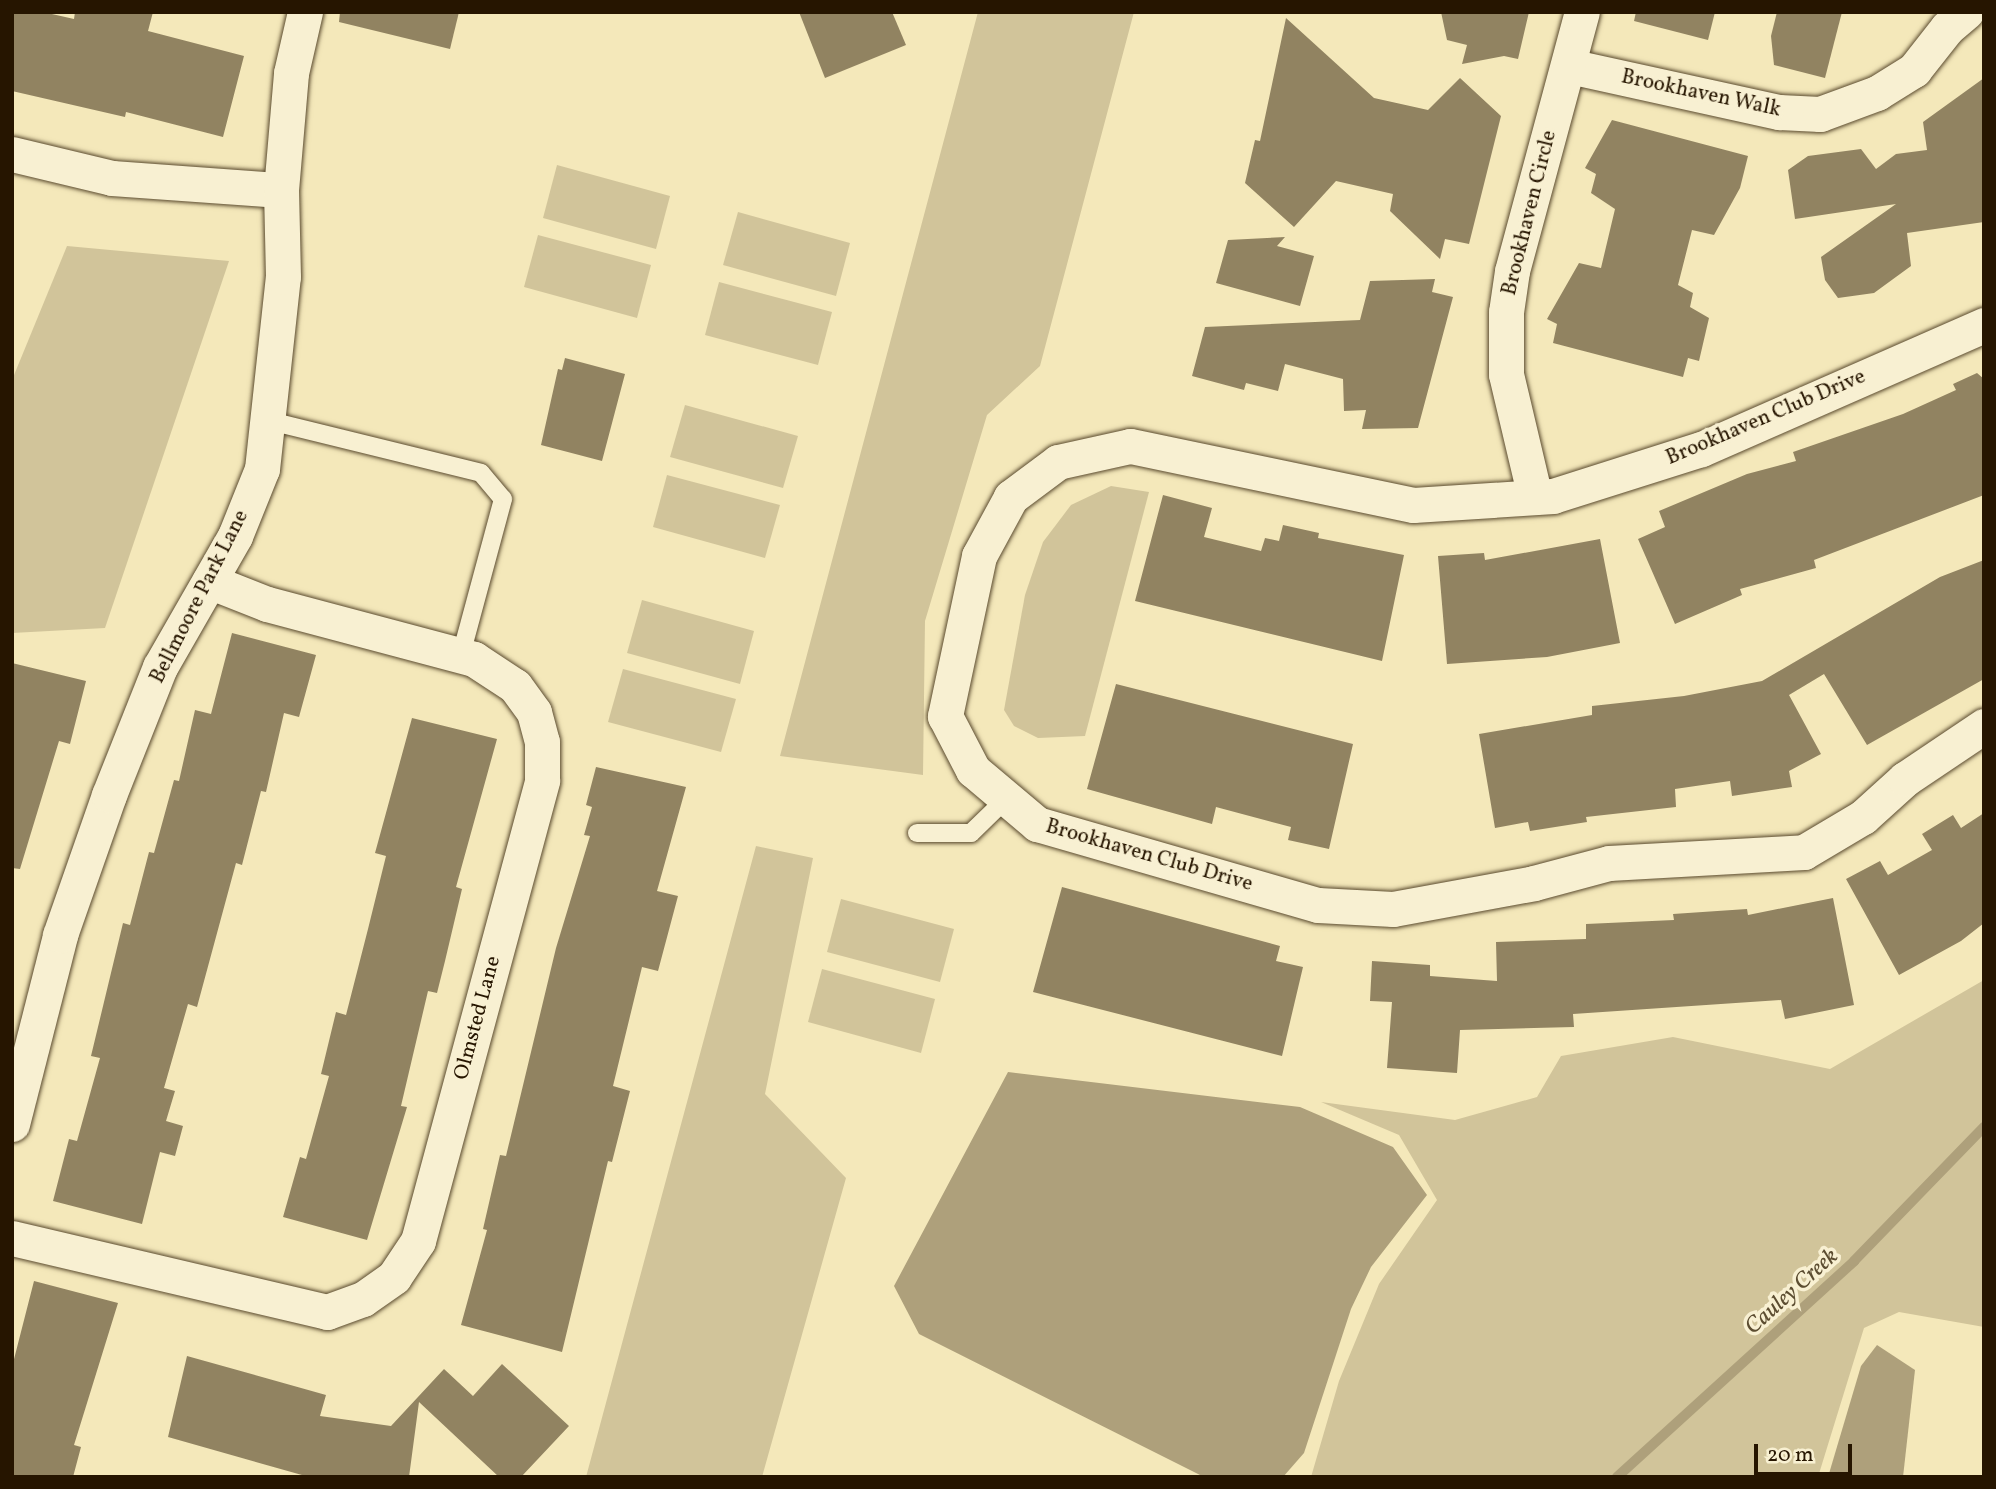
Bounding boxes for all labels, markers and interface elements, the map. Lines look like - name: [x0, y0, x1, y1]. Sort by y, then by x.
- street label: Brookhaven Walk: [1619, 65, 1783, 123]
- street label: Brookhaven Circle: [1497, 128, 1563, 298]
- street label: Brookhaven Club Drive: [1663, 365, 1869, 471]
- street label: Bellmoore Park Lane: [145, 506, 255, 688]
- street label: Brookhaven Club Drive: [1043, 814, 1255, 898]
- street label: Olmsted Lane: [449, 953, 507, 1083]
- water label: Cauley Creek: [1740, 1243, 1844, 1341]
- scale bar: [1758, 1430, 1856, 1474]
- text: 20 m: [1767, 1441, 1813, 1470]

